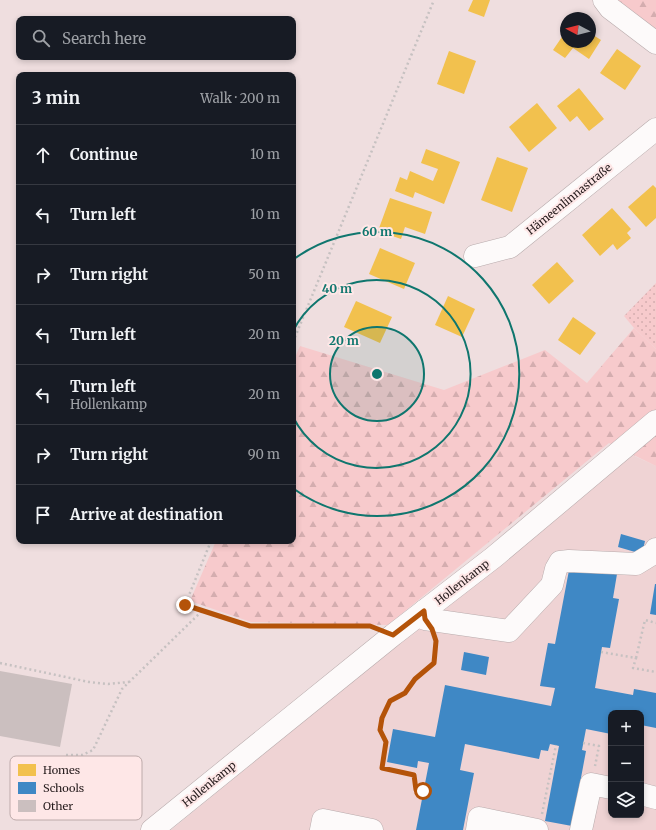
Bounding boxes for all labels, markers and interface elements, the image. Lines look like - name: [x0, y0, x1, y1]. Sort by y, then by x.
- north arrow: [560, 12, 596, 48]
- search box: [16, 16, 296, 60]
- icon: search: [30, 27, 52, 49]
- text: Search here: [62, 29, 146, 48]
- text: 3 min: [32, 87, 80, 109]
- text: Walk · 200 m: [200, 90, 280, 107]
- icon: ahead: [32, 144, 54, 166]
- text: Continue: [70, 145, 138, 164]
- text: 10 m: [250, 146, 280, 163]
- street label: Hämeenlinnastraße: [524, 160, 615, 238]
- icon: left: [32, 204, 54, 226]
- text: Turn left: [70, 205, 136, 224]
- text: 10 m: [250, 206, 280, 223]
- text: 60 m: [362, 224, 392, 239]
- icon: right: [32, 264, 54, 286]
- text: Turn right: [70, 265, 148, 284]
- text: 50 m: [248, 266, 280, 283]
- text: 40 m: [322, 281, 352, 296]
- icon: left: [32, 324, 54, 346]
- text: Turn left: [70, 325, 136, 344]
- text: 20 m: [248, 326, 280, 343]
- text: 20 m: [329, 333, 359, 348]
- centre of rings: [370, 367, 384, 381]
- text: Turn left: [70, 377, 136, 396]
- icon: left: [32, 384, 54, 406]
- text: 20 m: [248, 386, 280, 403]
- text: Hollenkamp: [70, 396, 147, 413]
- icon: right: [32, 444, 54, 466]
- text: Turn right: [70, 445, 148, 464]
- text: 90 m: [248, 446, 280, 463]
- icon: arrive: [32, 504, 54, 526]
- text: Arrive at destination: [70, 505, 223, 524]
- street label: Hollenkamp: [432, 556, 492, 608]
- route end: [176, 596, 194, 614]
- map controls: [608, 710, 644, 818]
- button: +: [608, 710, 644, 746]
- button: −: [608, 746, 644, 782]
- legend: [10, 756, 142, 820]
- street label: Hollenkamp: [179, 758, 239, 810]
- text: Homes: [43, 763, 80, 777]
- text: Schools: [43, 781, 84, 795]
- route start: [414, 782, 432, 800]
- button: layers: [608, 782, 644, 818]
- text: Other: [43, 799, 73, 813]

